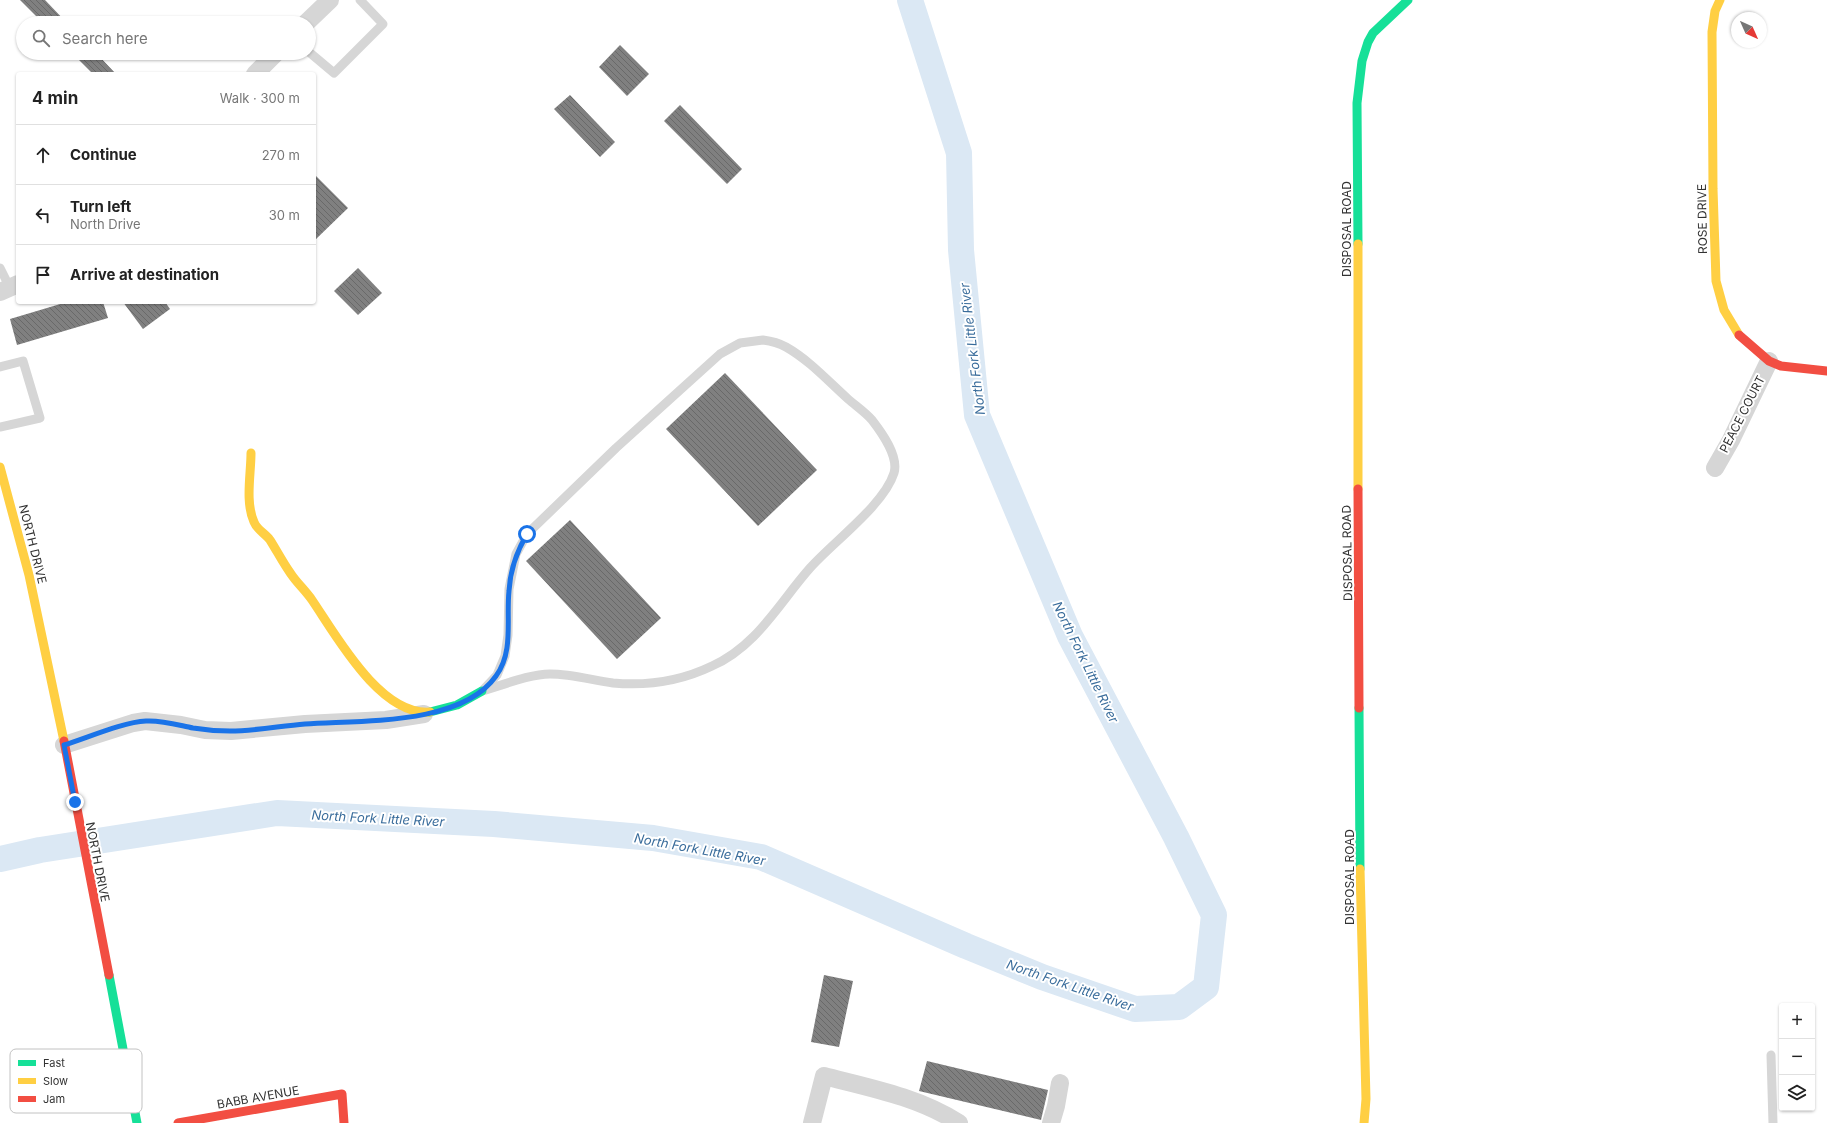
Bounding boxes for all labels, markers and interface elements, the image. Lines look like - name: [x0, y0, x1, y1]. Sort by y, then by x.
- north arrow: [1731, 12, 1767, 48]
- search box: [16, 16, 316, 60]
- icon: search: [30, 27, 52, 49]
- text: Search here: [62, 29, 148, 48]
- text: 4 min: [32, 88, 78, 108]
- text: Walk · 300 m: [220, 90, 300, 106]
- icon: ahead: [32, 144, 54, 166]
- text: Continue: [70, 145, 137, 164]
- text: 270 m: [262, 147, 300, 163]
- street label: DISPOSAL ROAD: [1339, 181, 1354, 277]
- street label: ROSE DRIVE: [1694, 184, 1710, 254]
- text: Turn left: [70, 197, 131, 216]
- icon: left: [32, 204, 54, 226]
- text: 30 m: [269, 207, 300, 223]
- text: North Drive: [70, 216, 141, 232]
- icon: arrive: [32, 264, 54, 286]
- text: Arrive at destination: [70, 265, 219, 284]
- water label: North Fork Little River: [956, 281, 988, 416]
- street label: PEACE COURT: [1716, 373, 1768, 455]
- street label: NORTH DRIVE: [16, 503, 50, 585]
- street label: DISPOSAL ROAD: [1339, 505, 1355, 601]
- route start: [518, 525, 536, 543]
- water label: North Fork Little River: [1050, 599, 1123, 726]
- route end: [66, 793, 84, 811]
- water label: North Fork Little River: [311, 807, 446, 830]
- street label: NORTH DRIVE: [83, 821, 113, 903]
- street label: DISPOSAL ROAD: [1342, 829, 1357, 925]
- water label: North Fork Little River: [633, 830, 768, 869]
- water label: North Fork Little River: [1004, 956, 1137, 1015]
- map controls: [1779, 1003, 1815, 1111]
- button: +: [1779, 1003, 1815, 1039]
- button: −: [1779, 1039, 1815, 1075]
- legend: [10, 1049, 142, 1113]
- text: Fast: [43, 1056, 65, 1070]
- text: Slow: [43, 1074, 68, 1088]
- button: layers: [1779, 1075, 1815, 1111]
- street label: BABB AVENUE: [216, 1082, 300, 1112]
- text: Jam: [43, 1092, 65, 1106]

